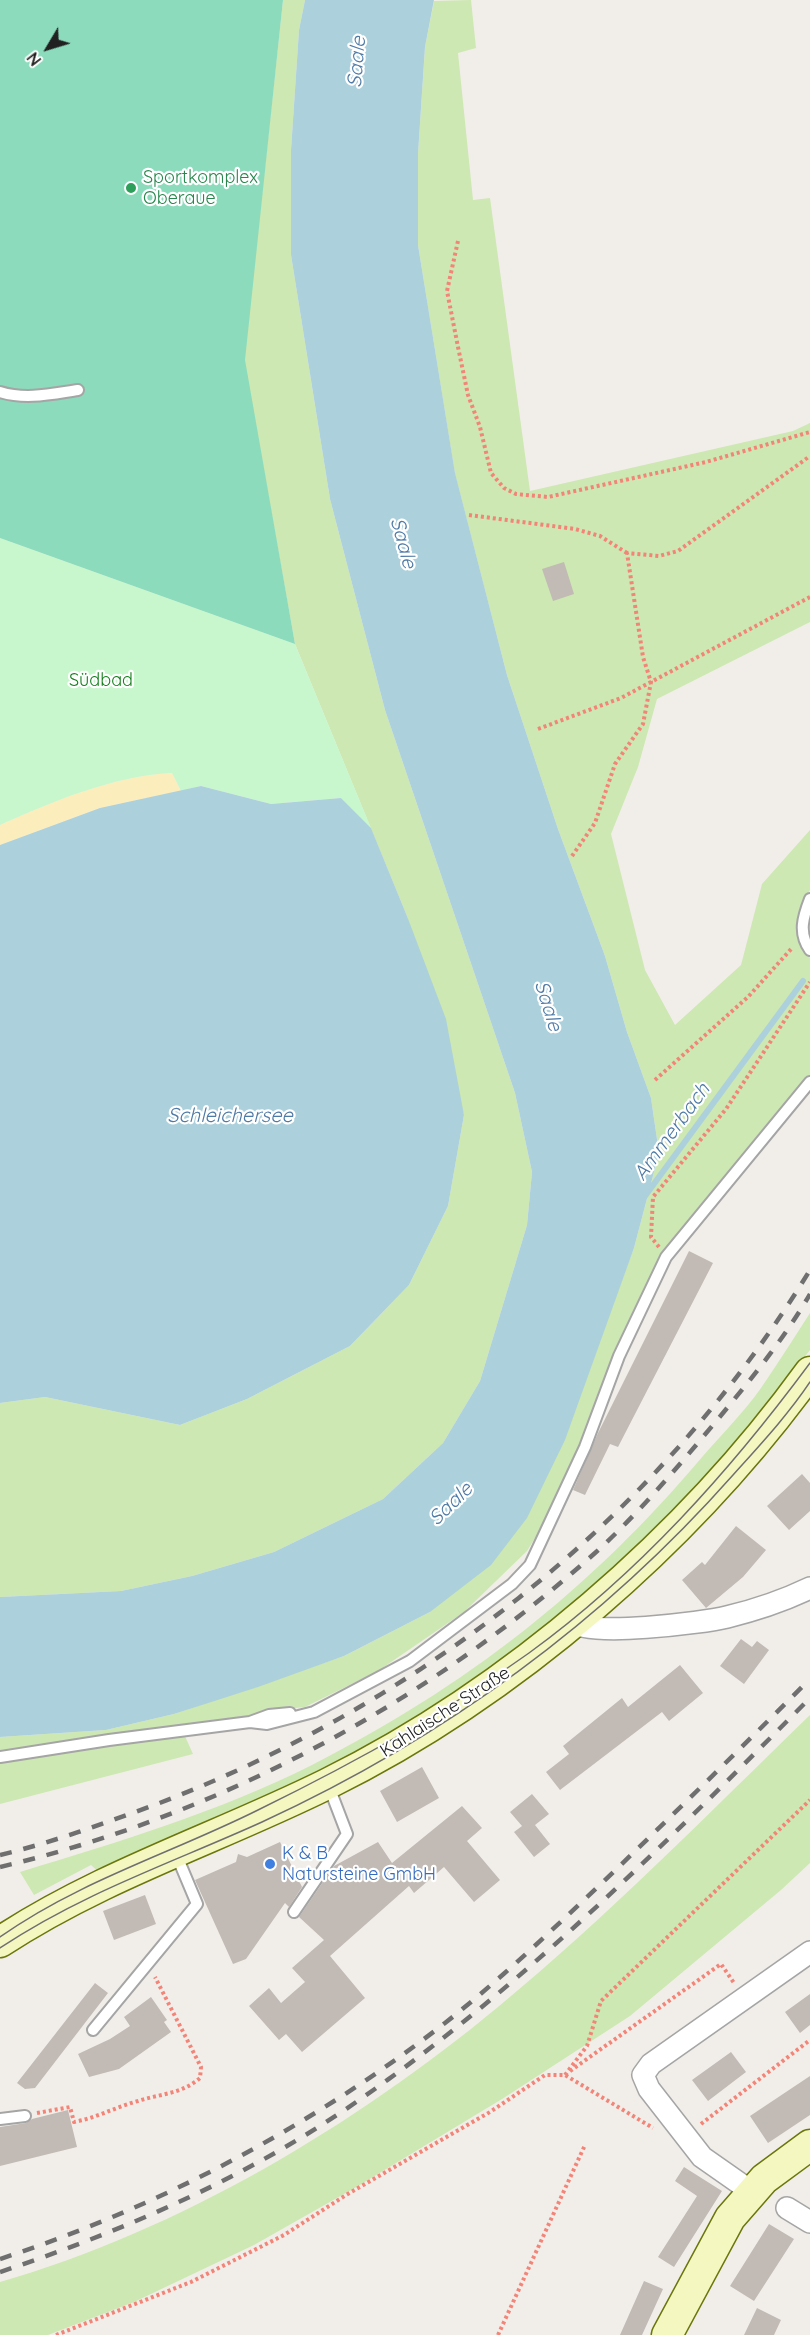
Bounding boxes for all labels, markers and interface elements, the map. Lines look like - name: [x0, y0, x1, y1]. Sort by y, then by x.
- north arrow: [18, 18, 78, 78]
- water label: Saale: [343, 35, 371, 89]
- text: N: [22, 48, 45, 70]
- place label: Sportkomplex Oberaue: [143, 167, 258, 210]
- marker: Sportkomplex Oberaue: [124, 181, 138, 195]
- water label: Saale: [385, 515, 421, 571]
- park label: Südbad: [69, 670, 133, 692]
- water label: Saale: [529, 978, 567, 1034]
- water label: Ammerbach: [629, 1079, 715, 1185]
- water label: Schleichersee: [167, 1104, 293, 1128]
- water label: Saale: [424, 1478, 478, 1530]
- street label: Kahlaische Straße: [376, 1662, 514, 1762]
- place label: K & B Natursteine GmbH: [282, 1843, 436, 1886]
- marker: K & B Natursteine GmbH: [263, 1857, 277, 1871]

